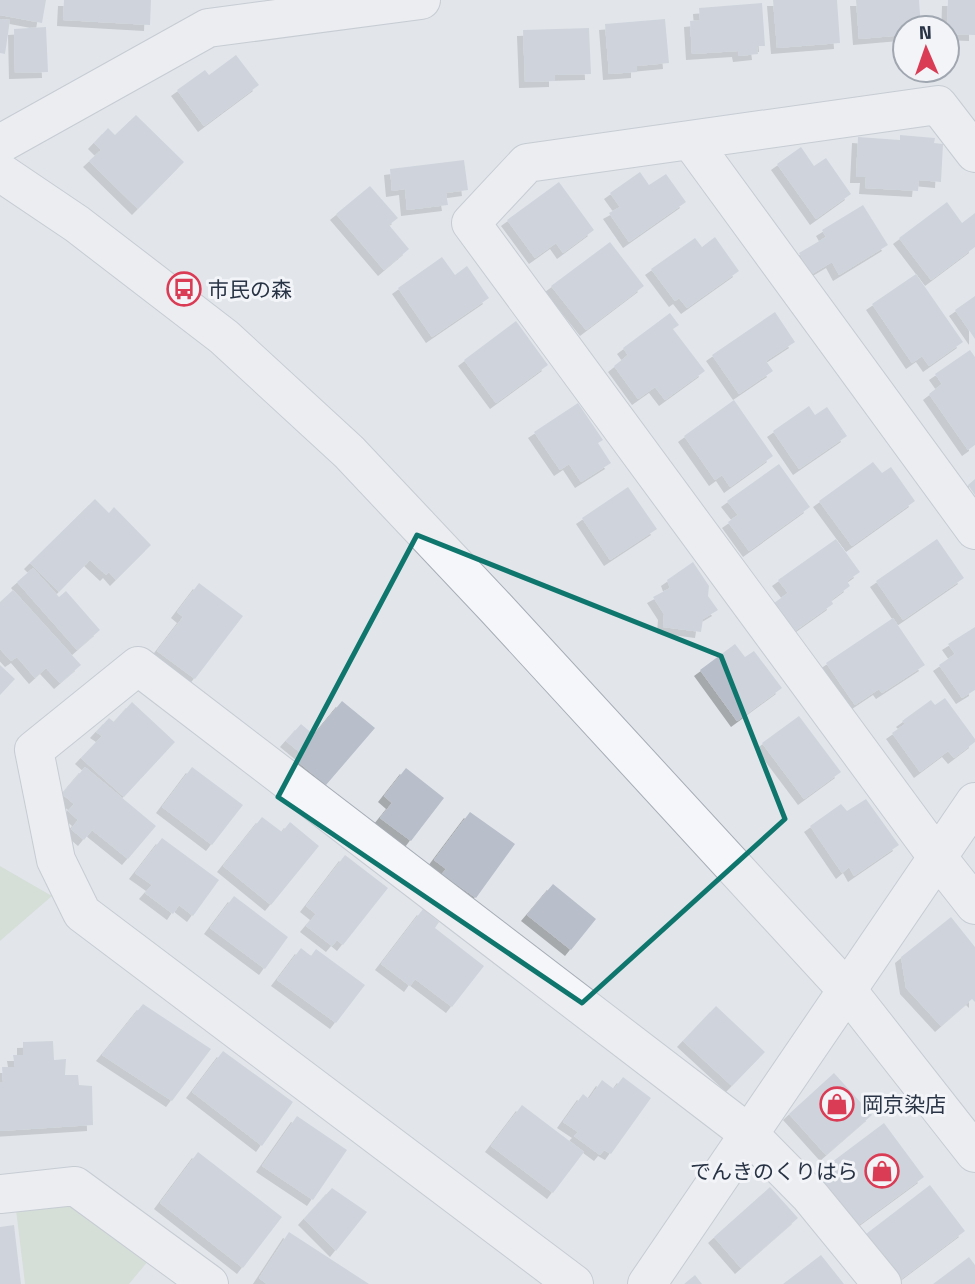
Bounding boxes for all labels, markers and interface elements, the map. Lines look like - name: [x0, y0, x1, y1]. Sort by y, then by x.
- north arrow: [891, 14, 961, 84]
- text: N: [918, 17, 932, 46]
- bus stop icon: 市民の森: [165, 270, 203, 308]
- place label: 市民の森: [208, 273, 292, 305]
- shop icon: 岡京染店: [818, 1085, 856, 1123]
- place label: 岡京染店: [862, 1088, 946, 1120]
- shop icon: でんきのくりはら: [863, 1152, 901, 1190]
- place label: でんきのくりはら: [690, 1155, 858, 1187]

